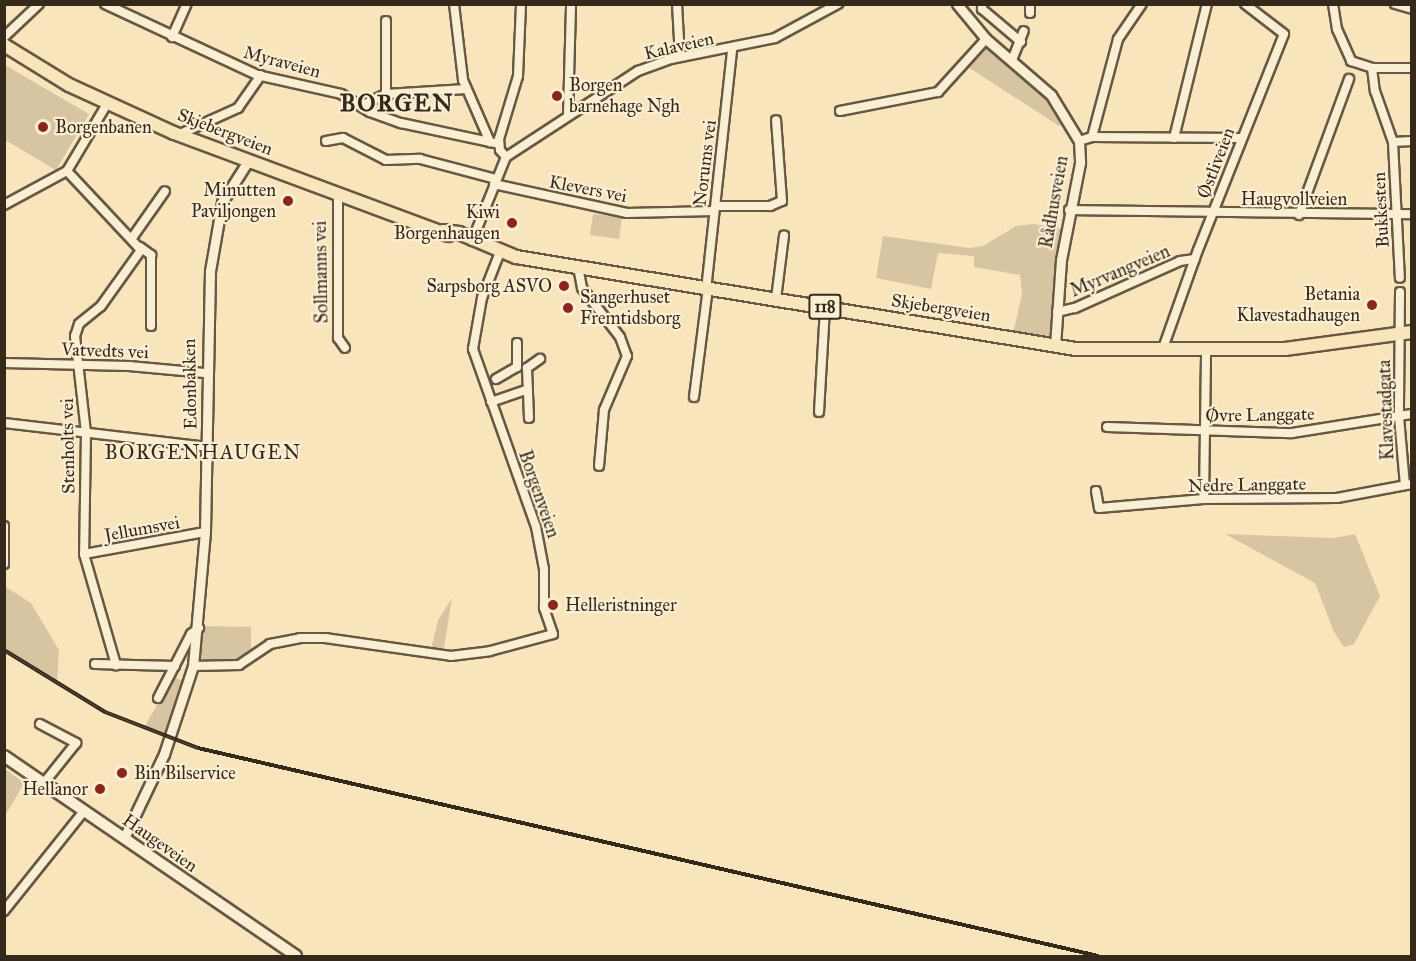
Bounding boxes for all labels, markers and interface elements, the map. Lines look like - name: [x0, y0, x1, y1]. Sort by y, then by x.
- street label: Kalaveien: [642, 28, 716, 64]
- street label: Myraveien: [241, 41, 323, 83]
- place label: Borgen barnehage Ngh: [569, 75, 680, 118]
- marker: Borgen barnehage Ngh: [550, 89, 564, 103]
- district label: BORGEN: [340, 90, 454, 118]
- street label: Skjebergveien: [174, 104, 276, 160]
- place label: Borgenbanen: [55, 116, 152, 138]
- street label: Norums vei: [689, 119, 721, 207]
- marker: Borgenbanen: [36, 120, 50, 134]
- street label: Østliveien: [1193, 124, 1239, 202]
- street label: Rådhusveien: [1035, 154, 1073, 250]
- street label: Klevers vei: [547, 171, 629, 207]
- street label: Bukkesten: [1368, 172, 1394, 248]
- place label: Minutten Paviljongen: [191, 180, 276, 222]
- street label: Haugvollveien: [1241, 188, 1347, 210]
- marker: Minutten Paviljongen: [281, 194, 295, 208]
- place label: Kiwi Borgenhaugen: [394, 202, 500, 244]
- marker: Kiwi Borgenhaugen: [505, 216, 519, 230]
- street label: Sollmanns vei: [309, 220, 333, 324]
- street label: Myrvangveien: [1067, 240, 1173, 302]
- place label: Sarpsborg ASVO: [426, 275, 552, 297]
- marker: Sarpsborg ASVO: [557, 279, 571, 293]
- place label: Betania Klavestadhaugen: [1237, 284, 1360, 326]
- place label: Sangerhuset Fremtidsborg: [580, 287, 680, 330]
- street label: Skjebergveien: [890, 289, 992, 327]
- road number: 118: [807, 294, 843, 320]
- marker: Betania Klavestadhaugen: [1365, 298, 1379, 312]
- marker: Sangerhuset Fremtidsborg: [561, 301, 575, 315]
- street label: Edonbakken: [178, 338, 202, 430]
- street label: Vatvedts vei: [61, 339, 149, 363]
- street label: Klavestadgata: [1373, 359, 1399, 461]
- street label: Stenholts vei: [56, 398, 80, 494]
- street label: Øvre Langgate: [1205, 403, 1315, 427]
- district label: BORGENHAUGEN: [104, 440, 302, 464]
- street label: Borgenveien: [514, 447, 564, 541]
- street label: Nedre Langgate: [1188, 473, 1306, 497]
- street label: Jellumsvei: [103, 512, 181, 546]
- place label: Helleristninger: [565, 594, 677, 616]
- marker: Helleristninger: [546, 598, 560, 612]
- place label: Bin Bilservice: [134, 762, 236, 784]
- marker: Bin Bilservice: [115, 766, 129, 780]
- place label: Hellanor: [22, 778, 88, 800]
- marker: Hellanor: [93, 782, 107, 796]
- street label: Haugeveien: [118, 809, 202, 877]

